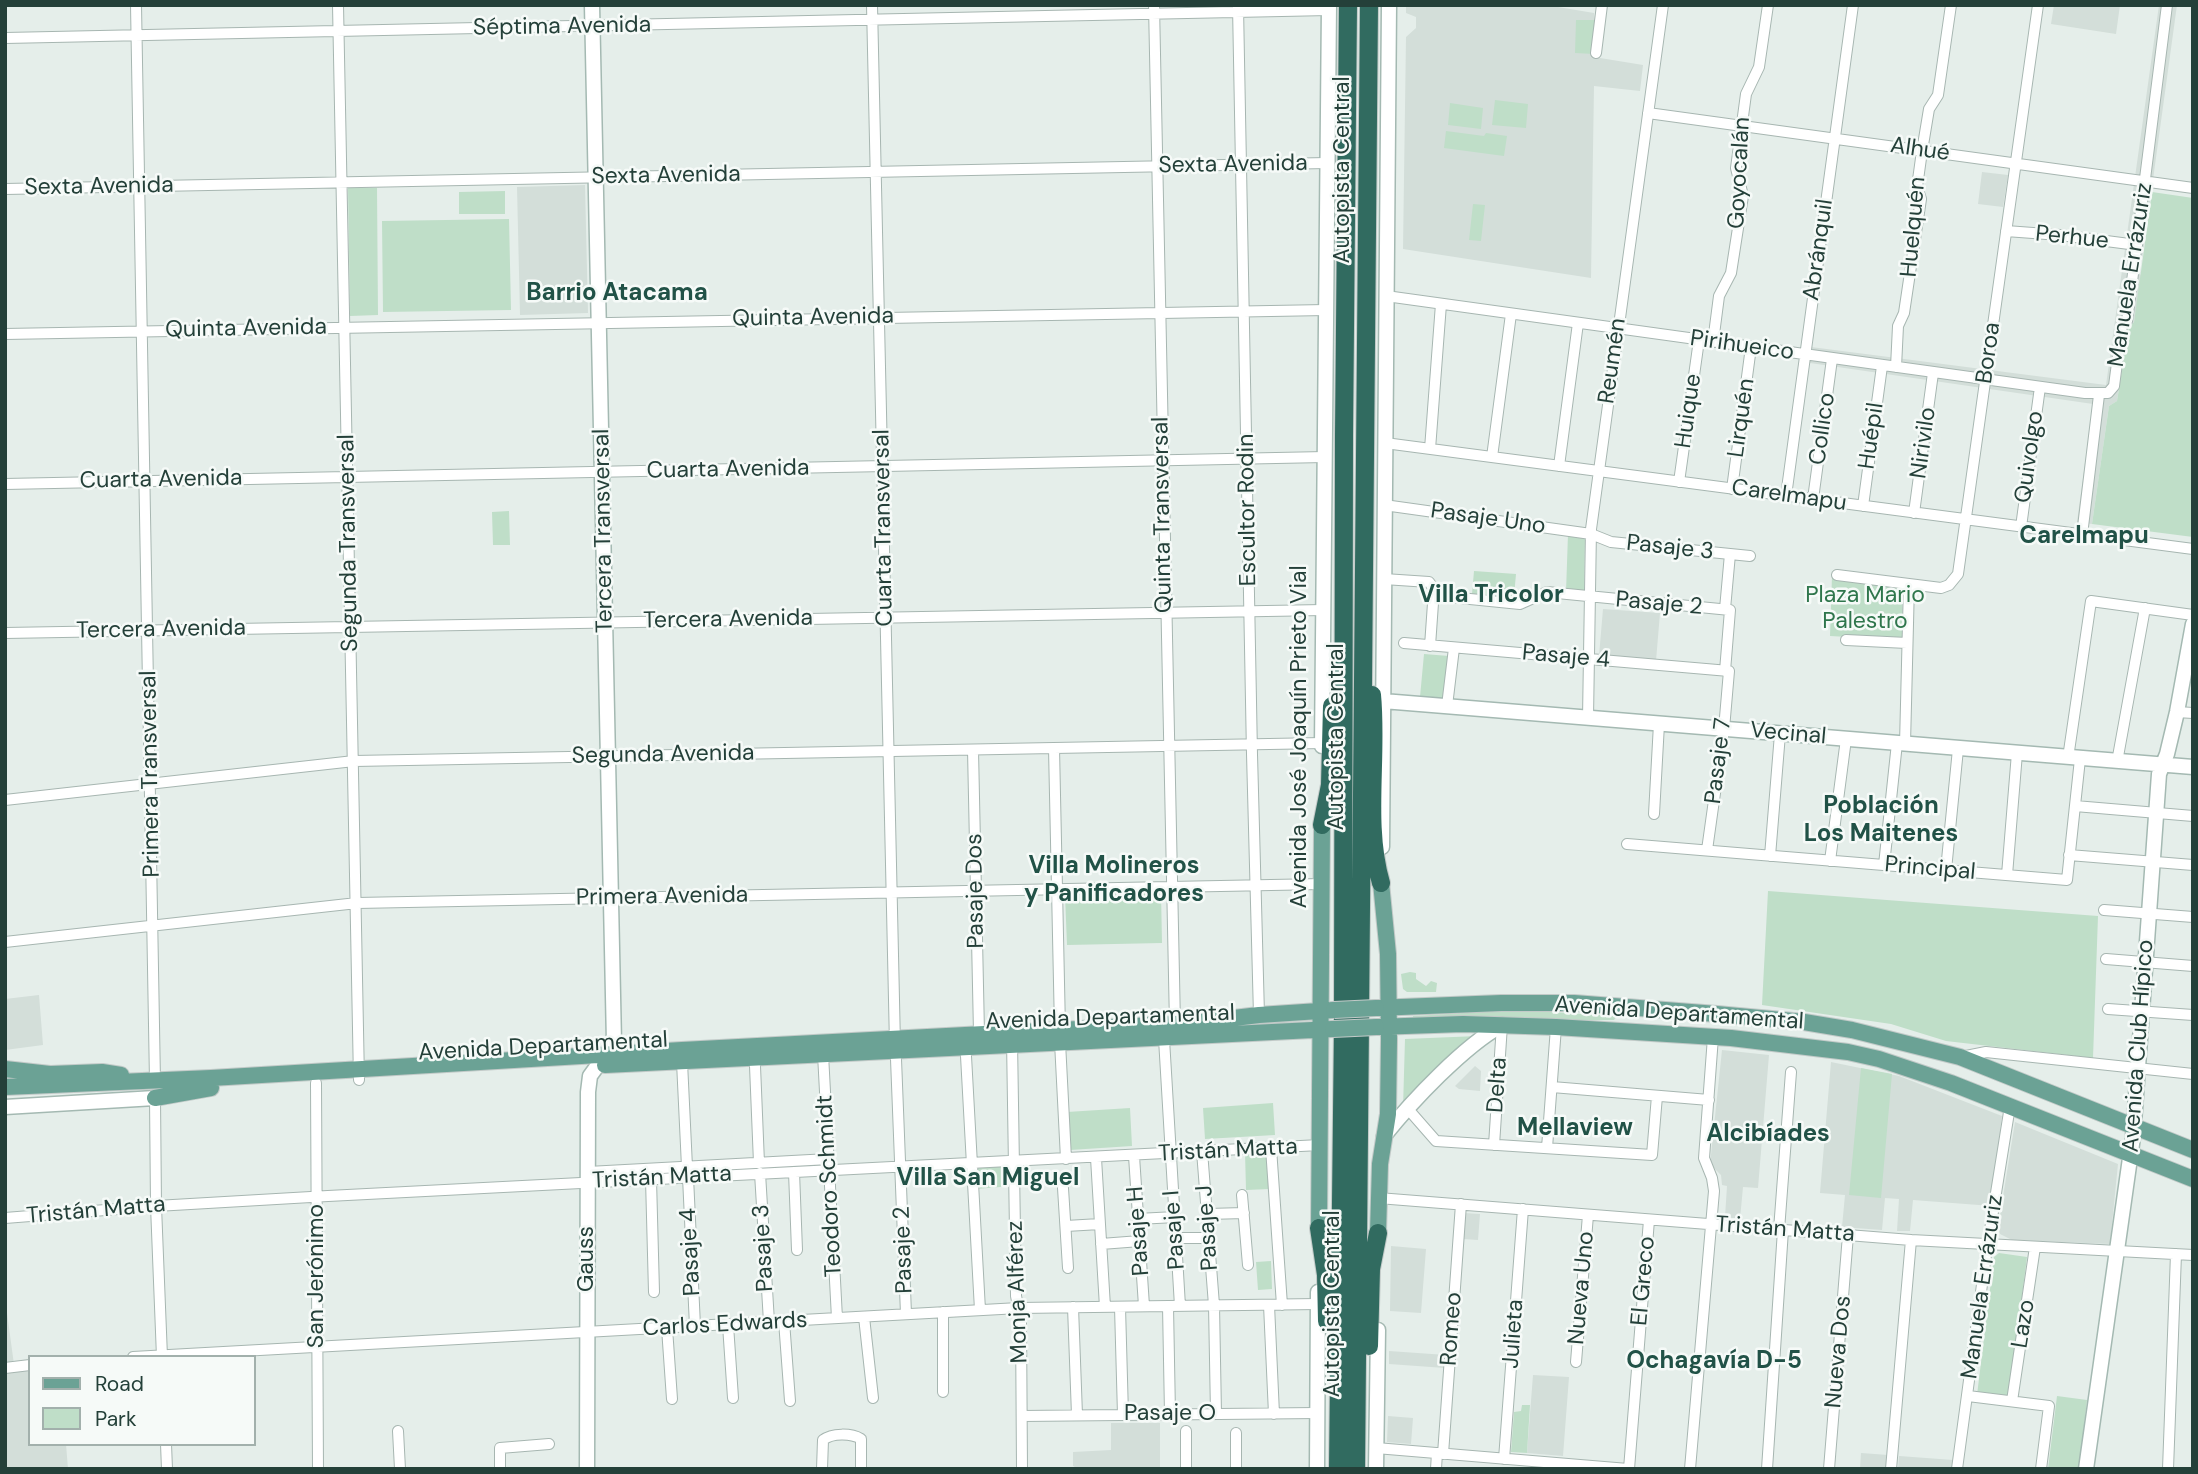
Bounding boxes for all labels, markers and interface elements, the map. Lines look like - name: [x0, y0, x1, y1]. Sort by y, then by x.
- street label: Séptima Avenida: [473, 12, 651, 42]
- street label: Autopista Central: [1329, 76, 1357, 264]
- street label: Goyocalán: [1723, 116, 1757, 230]
- street label: Alhué: [1888, 132, 1952, 168]
- street label: Sexta Avenida: [1158, 150, 1308, 180]
- street label: Sexta Avenida: [591, 161, 741, 191]
- street label: Sexta Avenida: [24, 172, 174, 202]
- street label: Huelquén: [1896, 176, 1932, 278]
- street label: Manuela Errázuriz: [2103, 181, 2159, 369]
- street label: Abránquil: [1798, 198, 1840, 302]
- street label: Perhue: [2034, 220, 2110, 256]
- district label: Barrio Atacama: [526, 280, 708, 308]
- street label: Quinta Avenida: [732, 303, 894, 333]
- street label: Quinta Avenida: [165, 314, 327, 344]
- street label: Reumén: [1593, 317, 1633, 405]
- street label: Boroa: [1971, 321, 2007, 385]
- street label: Pirihueico: [1688, 325, 1796, 367]
- street label: Huique: [1670, 372, 1708, 450]
- street label: Lirquén: [1723, 377, 1761, 459]
- street label: Collico: [1804, 391, 1842, 467]
- street label: Huépil: [1854, 401, 1890, 471]
- street label: Nirivilo: [1905, 406, 1943, 480]
- street label: Quivolgo: [2010, 409, 2050, 505]
- street label: Quinta Transversal: [1147, 417, 1179, 613]
- street label: Tercera Transversal: [588, 429, 620, 633]
- street label: Cuarta Transversal: [868, 429, 900, 627]
- street label: Escultor Rodin: [1233, 433, 1263, 587]
- street label: Segunda Transversal: [333, 434, 365, 652]
- street label: Cuarta Avenida: [646, 455, 810, 485]
- street label: Cuarta Avenida: [79, 465, 243, 495]
- street label: Carelmapu: [1730, 474, 1848, 518]
- street label: Pasaje Uno: [1429, 497, 1547, 541]
- district label: Carelmapu: [2019, 523, 2149, 551]
- street label: Pasaje 3: [1625, 530, 1715, 566]
- street label: Avenida José Joaquín Prieto Vial: [1286, 565, 1314, 909]
- district label: Villa Tricolor: [1418, 582, 1564, 610]
- park label: Plaza Mario Palestro: [1805, 582, 1925, 636]
- street label: Pasaje 2: [1614, 586, 1704, 622]
- street label: Tercera Avenida: [643, 605, 813, 635]
- street label: Tercera Avenida: [76, 615, 246, 645]
- street label: Pasaje 4: [1521, 639, 1611, 675]
- street label: Autopista Central: [1323, 643, 1351, 831]
- street label: Primera Transversal: [135, 670, 167, 878]
- street label: Pasaje 7: [1700, 716, 1738, 806]
- street label: Vecinal: [1749, 717, 1827, 751]
- street label: Segunda Avenida: [571, 740, 755, 770]
- district label: Población Los Maitenes: [1804, 793, 1958, 849]
- street label: Pasaje Dos: [961, 833, 991, 949]
- street label: Principal: [1883, 851, 1977, 887]
- district label: Villa Molineros y Panificadores: [1024, 853, 1204, 909]
- street label: Primera Avenida: [576, 882, 748, 912]
- street label: Avenida Club Hípico: [2118, 939, 2160, 1153]
- street label: Avenida Departamental: [1553, 992, 1805, 1036]
- street label: Avenida Departamental: [985, 1000, 1235, 1036]
- street label: Avenida Departamental: [418, 1027, 668, 1067]
- street label: Delta: [1482, 1056, 1514, 1114]
- street label: Teodoro Schmidt: [811, 1094, 849, 1278]
- district label: Mellaview: [1517, 1115, 1633, 1143]
- district label: Alcibíades: [1706, 1121, 1830, 1149]
- street label: Tristán Matta: [1158, 1134, 1298, 1168]
- street label: Tristán Matta: [592, 1161, 732, 1195]
- district label: Villa San Miguel: [897, 1165, 1079, 1193]
- street label: Pasaje J: [1191, 1184, 1225, 1272]
- street label: Pasaje H: [1122, 1185, 1156, 1277]
- street label: Pasaje I: [1158, 1189, 1192, 1271]
- street label: Tristán Matta: [25, 1191, 167, 1231]
- street label: Manuela Errázuriz: [1956, 1193, 2010, 1381]
- street label: Pasaje 3: [748, 1203, 780, 1293]
- street label: San Jerónimo: [303, 1204, 331, 1348]
- street label: Pasaje 2: [889, 1206, 919, 1294]
- street label: Pasaje 4: [675, 1207, 707, 1297]
- street label: Autopista Central: [1319, 1210, 1347, 1398]
- street label: Tristán Matta: [1714, 1211, 1856, 1249]
- street label: Monja Alférez: [1002, 1220, 1034, 1364]
- street label: Gauss: [573, 1226, 601, 1292]
- street label: Nueva Uno: [1563, 1230, 1601, 1346]
- street label: El Greco: [1626, 1235, 1662, 1327]
- street label: Romeo: [1436, 1291, 1468, 1367]
- street label: Nueva Dos: [1820, 1295, 1858, 1409]
- street label: Julieta: [1498, 1298, 1530, 1370]
- street label: Lazo: [2007, 1298, 2041, 1350]
- street label: Carlos Edwards: [642, 1307, 808, 1343]
- district label: Ochagavía D-5: [1626, 1348, 1802, 1376]
- legend: [28, 1355, 256, 1446]
- text: Road: [95, 1370, 144, 1398]
- street label: Pasaje O: [1124, 1400, 1216, 1428]
- text: Park: [95, 1405, 136, 1433]

